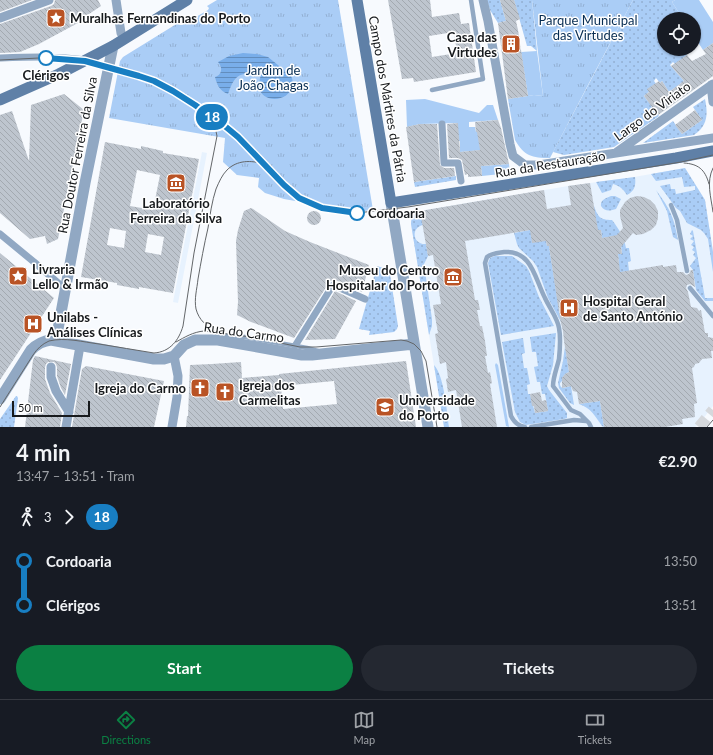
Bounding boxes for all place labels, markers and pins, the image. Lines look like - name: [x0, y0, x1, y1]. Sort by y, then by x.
- place icon: Muralhas Fernandinas do Porto: [45, 7, 67, 29]
- place label: Muralhas Fernandinas do Porto: [70, 10, 251, 26]
- place label: Casa das Virtudes: [447, 29, 497, 60]
- building icon: Casa das Virtudes: [500, 33, 522, 55]
- marker: Clérigos: [38, 50, 54, 66]
- place label: Clérigos: [23, 67, 70, 83]
- museum icon: Laboratório Ferreira da Silva: [165, 172, 187, 194]
- place label: Laboratório Ferreira da Silva: [130, 195, 222, 226]
- marker: Cordoaria: [349, 205, 365, 221]
- place label: Cordoaria: [368, 205, 425, 221]
- place label: Livraria Lello & Irmão: [32, 261, 109, 292]
- place label: Museu do Centro Hospitalar do Porto: [326, 262, 440, 293]
- place icon: Livraria Lello & Irmão: [7, 265, 29, 287]
- museum icon: Museu do Centro Hospitalar do Porto: [442, 266, 464, 288]
- place label: Hospital Geral de Santo António: [583, 293, 683, 324]
- hospital icon: Hospital Geral de Santo António: [558, 297, 580, 319]
- place label: Unilabs - Análises Clínicas: [46, 309, 143, 340]
- hospital icon: Unilabs - Análises Clínicas: [22, 313, 44, 335]
- church icon: Igreja do Carmo: [189, 377, 211, 399]
- place label: Igreja dos Carmelitas: [239, 377, 301, 408]
- place label: Igreja do Carmo: [94, 380, 187, 396]
- church icon: Igreja dos Carmelitas: [214, 381, 236, 403]
- place label: Universidade do Porto: [399, 392, 475, 423]
- school or university icon: Universidade do Porto: [374, 396, 396, 418]

